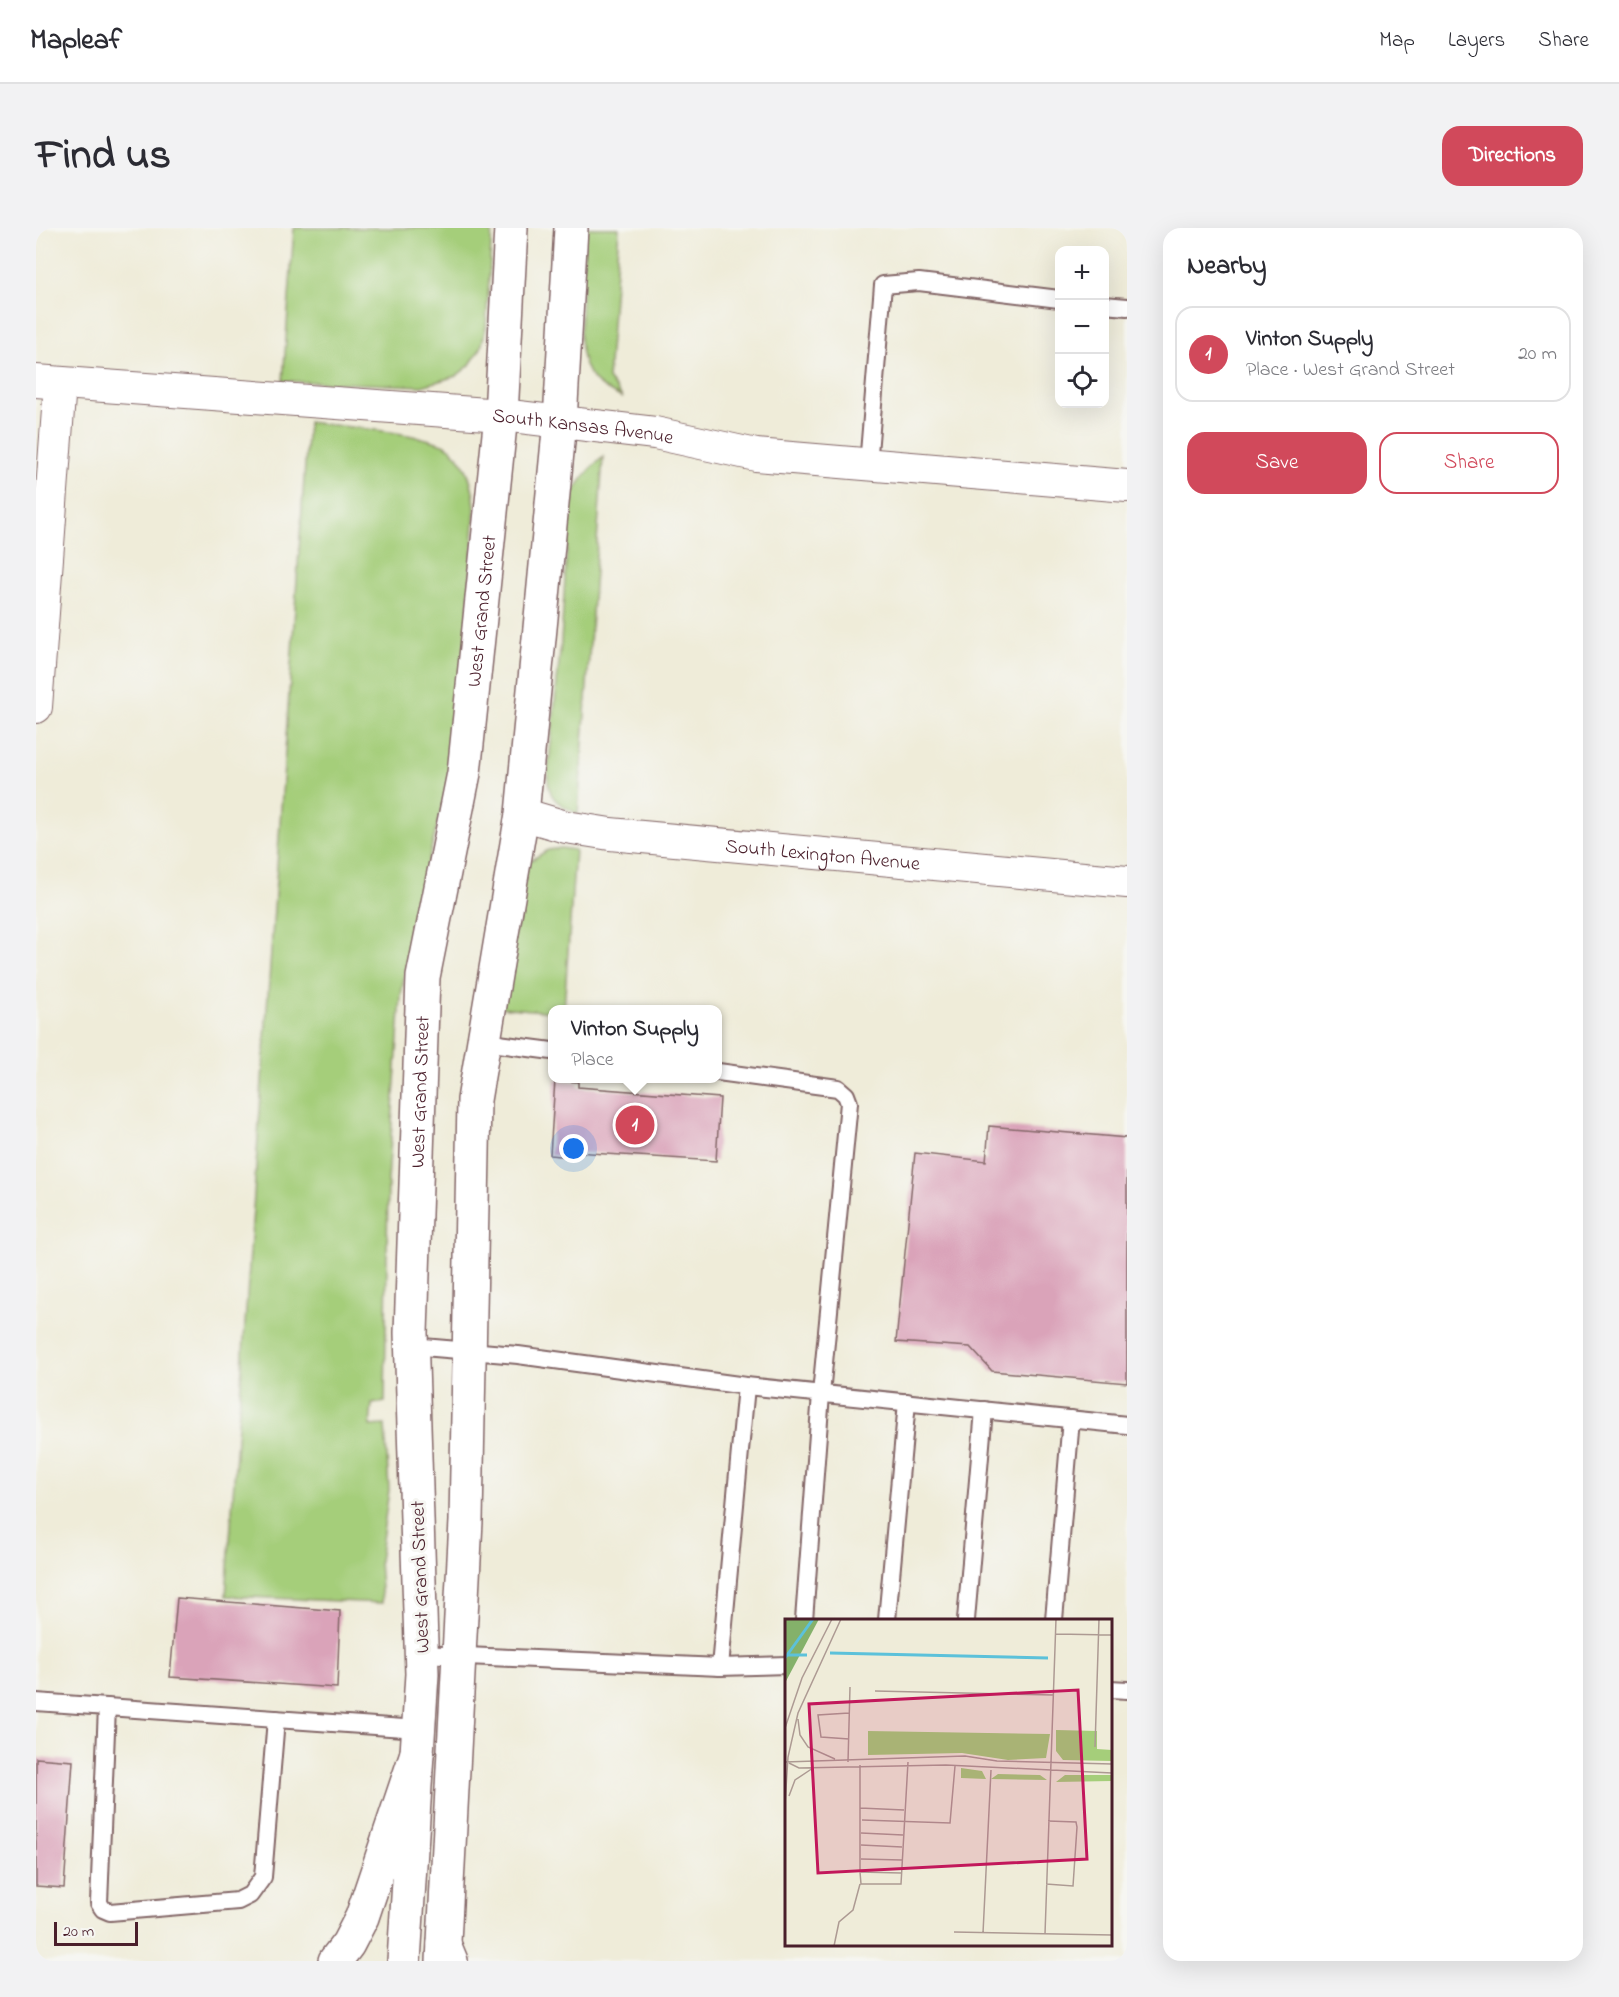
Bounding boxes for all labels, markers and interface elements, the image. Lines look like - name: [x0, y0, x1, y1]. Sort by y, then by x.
- text: Mapleaf: [30, 21, 122, 62]
- text: Map: [1379, 26, 1415, 56]
- text: Layers: [1448, 26, 1505, 56]
- text: Share: [1538, 26, 1589, 56]
- text: Find us: [36, 126, 171, 187]
- button: Directions: [1442, 126, 1583, 186]
- map controls: [1055, 246, 1109, 408]
- button: +: [1055, 246, 1109, 300]
- text: Nearby: [1187, 248, 1266, 286]
- button: −: [1055, 300, 1109, 354]
- text: Vinton Supply: [1246, 324, 1373, 356]
- text: 1: [1205, 340, 1212, 369]
- text: 20 m: [1518, 340, 1557, 369]
- button: locate: [1055, 354, 1109, 408]
- text: Place · West Grand Street: [1246, 356, 1455, 385]
- street label: South Kansas Avenue: [491, 402, 676, 454]
- button: Save: [1187, 432, 1367, 494]
- button: Share: [1379, 432, 1559, 494]
- street label: West Grand Street: [461, 534, 506, 688]
- street label: South Lexington Avenue: [724, 833, 921, 880]
- popup: [548, 1005, 722, 1083]
- text: Vinton Supply: [571, 1014, 699, 1046]
- street label: West Grand Street: [405, 1015, 439, 1169]
- text: Place: [571, 1046, 614, 1075]
- pin: 1: [616, 1102, 654, 1148]
- your location: [559, 1134, 588, 1163]
- street label: West Grand Street: [404, 1500, 439, 1654]
- inset map: [785, 1619, 1112, 1946]
- scale bar: [54, 1919, 138, 1946]
- text: 20 m: [63, 1920, 94, 1944]

